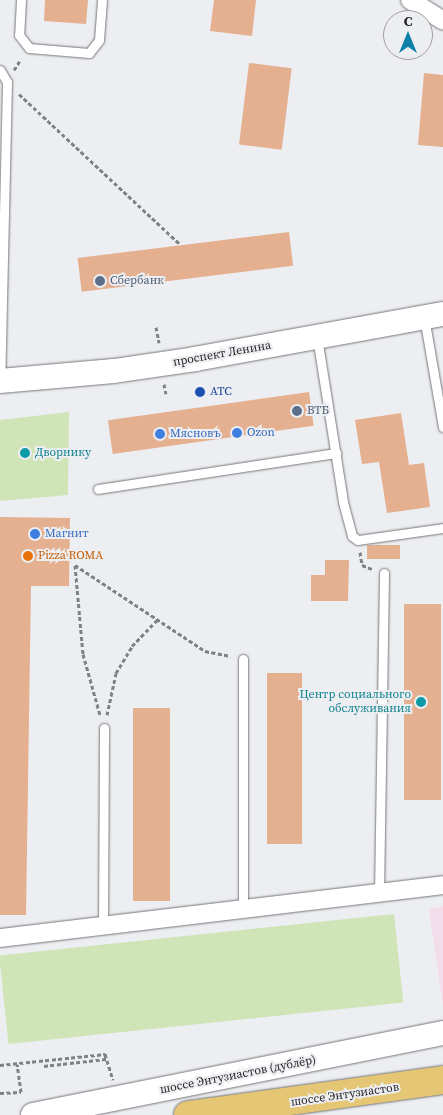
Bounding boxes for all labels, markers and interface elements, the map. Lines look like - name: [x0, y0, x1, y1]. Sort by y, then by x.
- north arrow: [383, 10, 433, 60]
- text: С: [404, 11, 412, 31]
- place label: Сбербанк: [110, 274, 164, 288]
- marker: Сбербанк: [94, 275, 106, 287]
- street label: проспект Ленина: [172, 338, 272, 370]
- place label: АТС: [210, 385, 232, 399]
- marker: АТС: [194, 386, 206, 398]
- place label: ВТБ: [307, 404, 329, 418]
- marker: ВТБ: [291, 405, 303, 417]
- place label: Ozon: [247, 426, 275, 440]
- place label: Мясновъ: [170, 427, 221, 441]
- marker: Ozon: [231, 427, 243, 439]
- marker: Мясновъ: [154, 428, 166, 440]
- place label: Дворнику: [35, 446, 91, 460]
- marker: Дворнику: [19, 447, 31, 459]
- place label: Магнит: [45, 527, 89, 541]
- marker: Магнит: [29, 528, 41, 540]
- place label: Pizza ROMA: [38, 549, 103, 563]
- marker: Pizza ROMA: [22, 550, 34, 562]
- place label: Центр социального обслуживания: [299, 688, 411, 716]
- marker: Центр социального обслуживания: [415, 696, 427, 708]
- street label: шоссе Энтузиастов (дублёр): [159, 1053, 317, 1097]
- street label: шоссе Энтузиастов: [290, 1080, 400, 1110]

